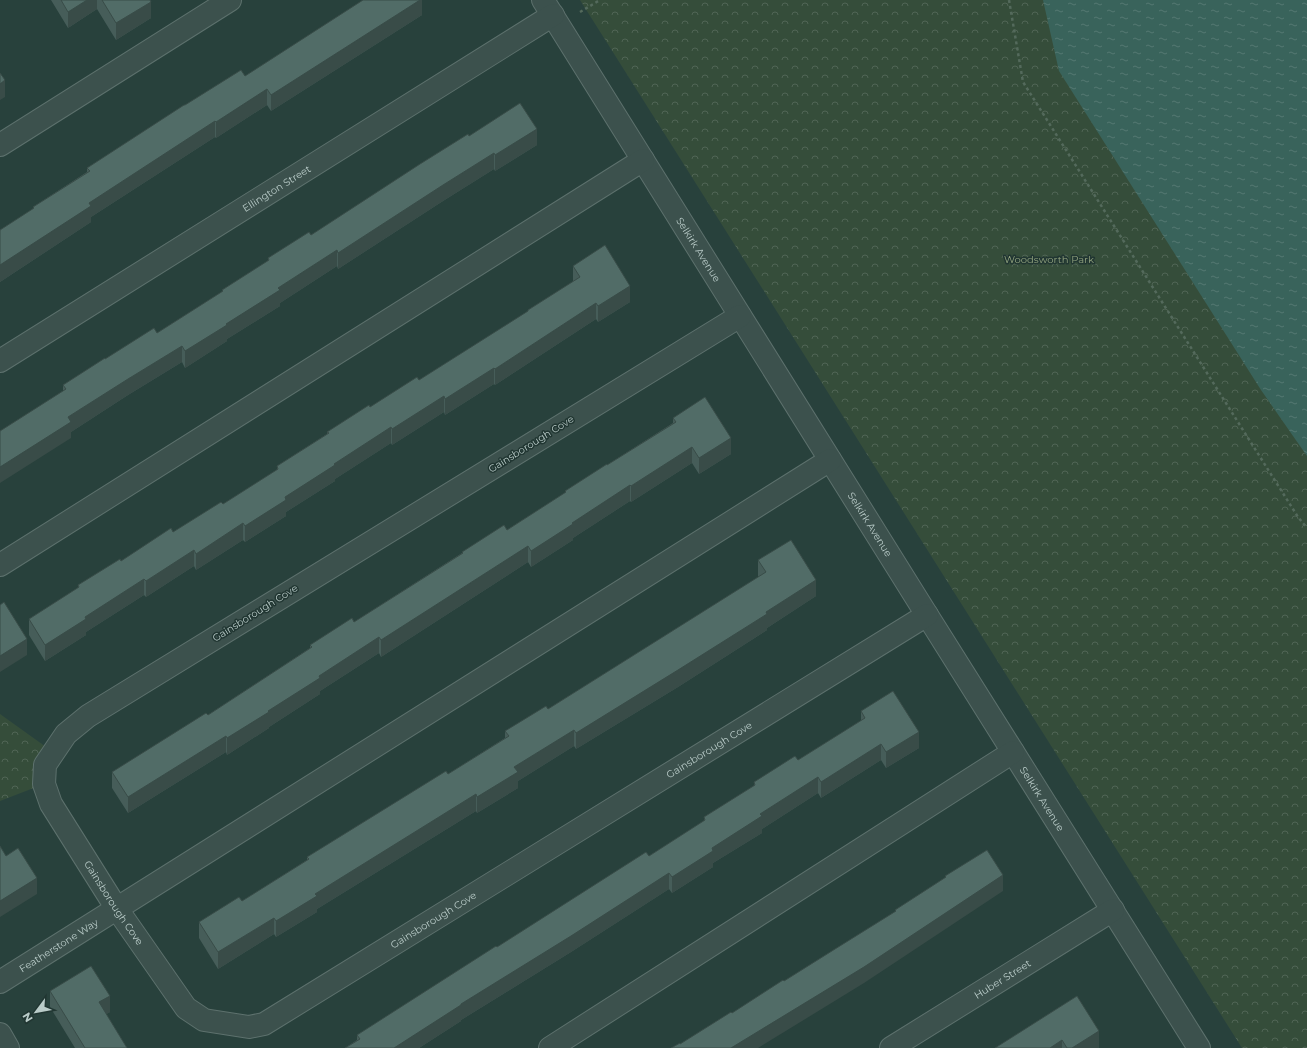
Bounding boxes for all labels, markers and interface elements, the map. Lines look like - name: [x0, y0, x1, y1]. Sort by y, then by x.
- street label: Ellington Street: [240, 162, 313, 214]
- street label: Selkirk Avenue: [674, 215, 724, 284]
- park label: Woodsworth Park: [1004, 253, 1094, 266]
- street label: Gainsborough Cove: [486, 412, 576, 476]
- street label: Selkirk Avenue: [845, 489, 895, 559]
- street label: Gainsborough Cove: [210, 581, 300, 645]
- street label: Gainsborough Cove: [664, 718, 754, 781]
- street label: Selkirk Avenue: [1017, 764, 1068, 833]
- street label: Gainsborough Cove: [82, 858, 146, 947]
- street label: Gainsborough Cove: [388, 888, 479, 951]
- street label: Featherstone Way: [16, 915, 101, 975]
- street label: Huber Street: [971, 956, 1033, 1001]
- north arrow: [16, 992, 56, 1032]
- text: N: [19, 1010, 36, 1025]

